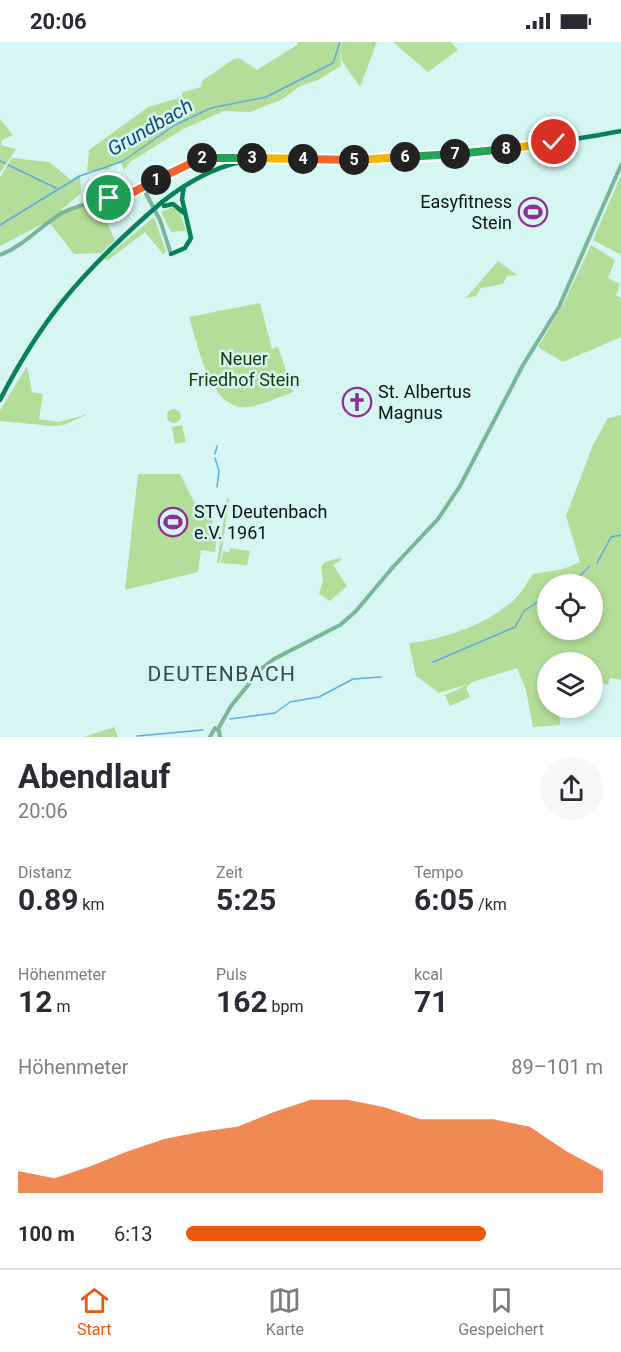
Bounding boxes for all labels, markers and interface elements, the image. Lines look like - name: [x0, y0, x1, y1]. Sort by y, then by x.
- text: 20:06: [30, 9, 87, 34]
- water label: Grundbach: [103, 93, 197, 161]
- pin: [528, 116, 579, 167]
- icon: check: [537, 125, 570, 158]
- pin: 8: [491, 134, 521, 164]
- pin: 7: [440, 139, 470, 169]
- text: 8: [501, 139, 511, 158]
- pin: 6: [390, 142, 420, 172]
- pin: 2: [187, 143, 217, 173]
- pin: 3: [237, 143, 267, 173]
- pin: 4: [288, 144, 318, 174]
- text: 7: [450, 144, 460, 163]
- pin: 5: [339, 145, 369, 175]
- text: 6: [400, 147, 410, 166]
- text: 2: [197, 148, 207, 167]
- text: 3: [247, 148, 257, 167]
- text: 4: [298, 149, 308, 168]
- text: 5: [349, 150, 359, 169]
- pin: 1: [141, 165, 171, 195]
- text: 1: [151, 170, 161, 189]
- pin: [83, 172, 134, 223]
- icon: arrive: [92, 181, 125, 214]
- place label: Easyfitness Stein: [420, 191, 512, 233]
- sports icon: Easyfitness Stein: [517, 196, 549, 228]
- park label: Neuer Friedhof Stein: [188, 348, 300, 390]
- place label: St. Albertus Magnus: [378, 381, 471, 423]
- church icon: St. Albertus Magnus: [341, 386, 373, 418]
- place label: STV Deutenbach e.V. 1961: [194, 501, 327, 543]
- sports icon: STV Deutenbach e.V. 1961: [157, 506, 189, 538]
- map controls: [537, 574, 603, 718]
- button: locate: [537, 574, 603, 640]
- button: layers: [537, 652, 603, 718]
- district label: DEUTENBACH: [147, 662, 297, 686]
- text: Abendlauf: [18, 757, 170, 796]
- button: share: [540, 757, 603, 820]
- text: 20:06: [18, 799, 68, 823]
- text: Distanz: [18, 863, 71, 882]
- text: Zeit: [216, 863, 243, 882]
- text: Tempo: [414, 863, 463, 882]
- text: 0.89: [18, 882, 78, 917]
- text: 5:25: [216, 882, 276, 917]
- text: 6:05: [414, 882, 474, 917]
- text: km: [78, 895, 104, 914]
- text: /km: [474, 895, 507, 914]
- text: Höhenmeter: [18, 965, 106, 984]
- text: Puls: [216, 965, 247, 984]
- text: kcal: [414, 965, 443, 984]
- text: 12: [18, 984, 52, 1019]
- text: 162: [216, 984, 268, 1019]
- text: 71: [414, 984, 448, 1019]
- text: m: [52, 997, 70, 1016]
- text: bpm: [268, 997, 304, 1016]
- text: Höhenmeter: [18, 1055, 128, 1079]
- text: 89–101 m: [511, 1055, 603, 1079]
- text: 100 m: [18, 1222, 75, 1246]
- text: 6:13: [114, 1222, 153, 1246]
- tab: Start: [77, 1284, 112, 1339]
- tab: Karte: [266, 1284, 304, 1339]
- tab: Gespeichert: [458, 1284, 544, 1339]

